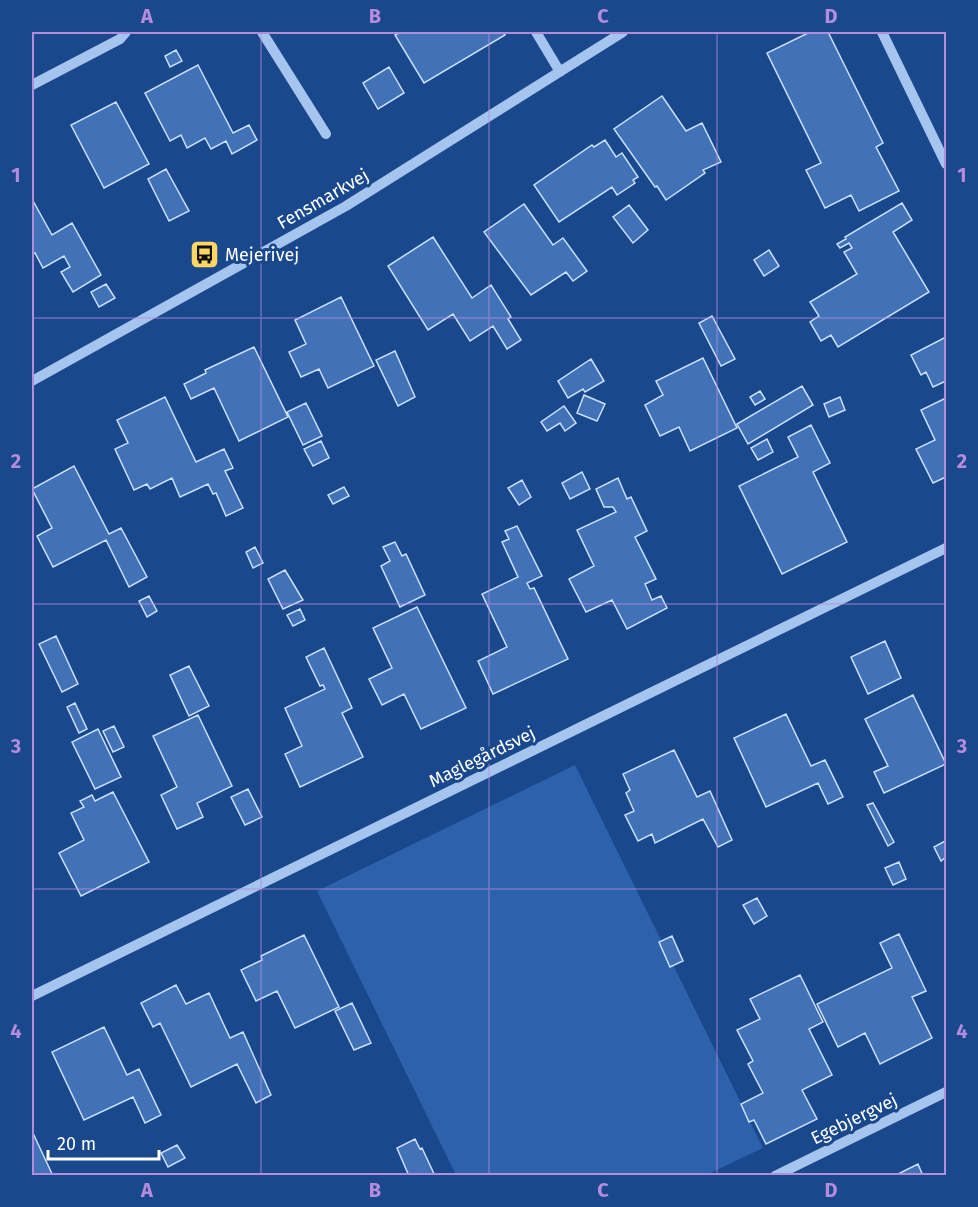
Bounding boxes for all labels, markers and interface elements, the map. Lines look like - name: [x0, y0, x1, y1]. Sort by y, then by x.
- text: A: [140, 4, 154, 28]
- text: B: [369, 4, 381, 28]
- text: C: [597, 4, 609, 28]
- text: D: [824, 4, 838, 28]
- text: 1: [11, 163, 21, 187]
- text: 1: [957, 163, 967, 187]
- street label: Fensmarkvej: [273, 164, 373, 234]
- bus stop icon: Mejerivej: [188, 239, 220, 271]
- place label: Mejerivej: [225, 244, 299, 266]
- text: 2: [11, 449, 21, 473]
- text: 2: [957, 449, 967, 473]
- street label: Maglegårdsvej: [425, 722, 539, 792]
- text: 3: [10, 734, 21, 758]
- text: 3: [956, 734, 967, 758]
- text: 4: [10, 1019, 22, 1043]
- text: 4: [956, 1019, 968, 1043]
- street label: Egebjergvej: [807, 1089, 901, 1149]
- scale bar: [48, 1123, 159, 1161]
- text: 20 m: [57, 1133, 96, 1155]
- text: A: [140, 1178, 154, 1202]
- text: B: [369, 1178, 381, 1202]
- text: C: [597, 1178, 609, 1202]
- text: D: [824, 1178, 838, 1202]

